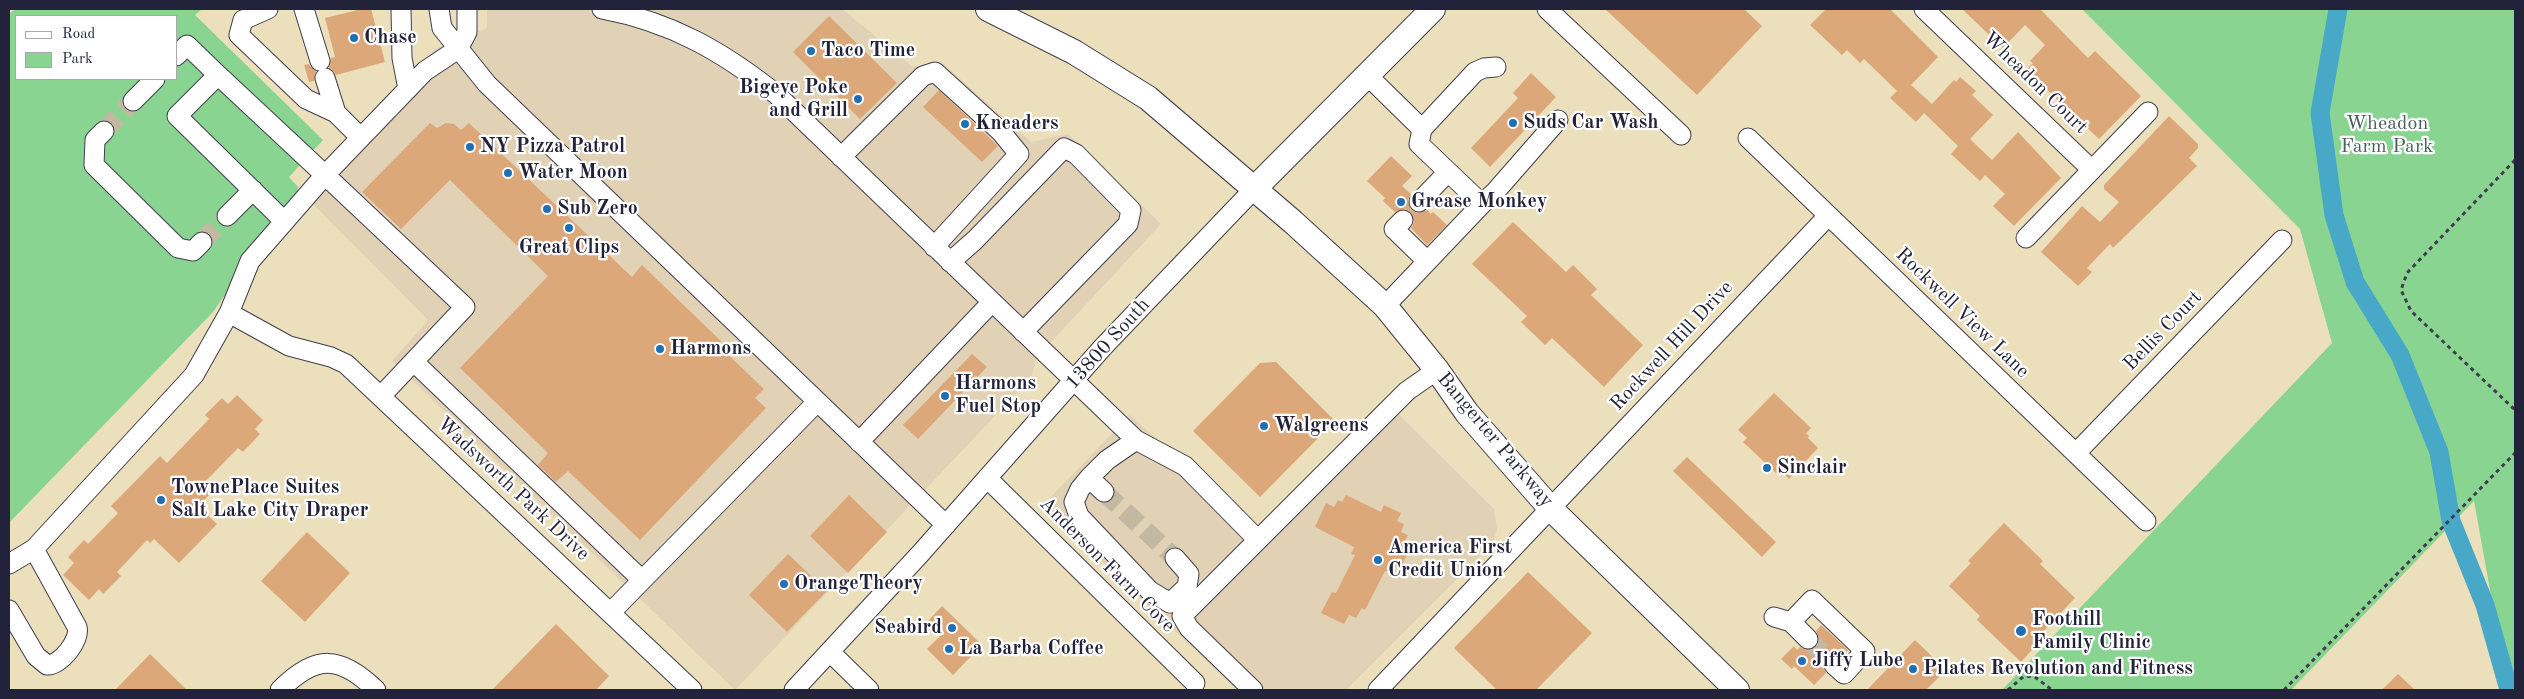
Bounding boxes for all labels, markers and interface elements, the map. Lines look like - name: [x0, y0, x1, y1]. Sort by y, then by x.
- legend: [15, 15, 178, 80]
- place label: Chase: [364, 26, 417, 50]
- text: Road: [62, 27, 95, 42]
- street label: Wheadon Court: [1977, 27, 2093, 139]
- marker: Chase: [348, 32, 360, 44]
- place label: Taco Time: [821, 39, 915, 63]
- marker: Taco Time: [805, 45, 817, 57]
- text: Park: [62, 52, 93, 67]
- place label: Bigeye Poke and Grill: [739, 76, 848, 123]
- marker: Bigeye Poke and Grill: [852, 93, 864, 105]
- place label: Suds Car Wash: [1523, 111, 1659, 135]
- place label: Kneaders: [975, 112, 1059, 136]
- park label: Wheadon Farm Park: [2341, 112, 2433, 159]
- marker: Suds Car Wash: [1507, 117, 1519, 129]
- marker: Kneaders: [959, 118, 971, 130]
- place label: NY Pizza Patrol: [480, 135, 625, 159]
- marker: NY Pizza Patrol: [464, 141, 476, 153]
- place label: Water Moon: [518, 161, 628, 185]
- marker: Water Moon: [502, 167, 514, 179]
- place label: Grease Monkey: [1411, 190, 1547, 214]
- marker: Grease Monkey: [1395, 196, 1407, 208]
- place label: Sub Zero: [557, 197, 638, 221]
- marker: Sub Zero: [541, 203, 553, 215]
- marker: Great Clips: [563, 222, 575, 234]
- place label: Great Clips: [519, 236, 619, 260]
- street label: Rockwell View Lane: [1890, 243, 2034, 383]
- street label: Rockwell Hill Drive: [1606, 276, 1738, 416]
- street label: Bellis Court: [2119, 286, 2207, 376]
- street label: 13800 South: [1061, 293, 1155, 395]
- place label: Harmons: [670, 337, 751, 361]
- marker: Harmons: [654, 343, 666, 355]
- street label: Bangerter Parkway: [1432, 368, 1558, 512]
- place label: Harmons Fuel Stop: [955, 372, 1041, 419]
- marker: Harmons Fuel Stop: [939, 390, 951, 402]
- street label: Wadsworth Park Drive: [432, 412, 594, 566]
- place label: Walgreens: [1274, 414, 1368, 438]
- marker: Walgreens: [1258, 420, 1270, 432]
- place label: Sinclair: [1777, 456, 1847, 480]
- marker: Sinclair: [1761, 462, 1773, 474]
- place label: TownePlace Suites Salt Lake City Draper: [171, 476, 368, 523]
- street label: Anderson Farm Cove: [1034, 492, 1180, 638]
- marker: TownePlace Suites Salt Lake City Draper: [155, 494, 167, 506]
- place label: America First Credit Union: [1388, 536, 1512, 583]
- marker: America First Credit Union: [1372, 554, 1384, 566]
- place label: OrangeTheory: [794, 572, 923, 596]
- marker: OrangeTheory: [778, 578, 790, 590]
- place label: Foothill Family Clinic: [2032, 608, 2151, 655]
- place label: Seabird: [874, 616, 942, 640]
- marker: Seabird: [946, 622, 958, 634]
- marker: Foothill Family Clinic: [2014, 624, 2028, 638]
- place label: La Barba Coffee: [959, 637, 1104, 661]
- marker: La Barba Coffee: [943, 643, 955, 655]
- place label: Jiffy Lube: [1812, 649, 1903, 673]
- marker: Jiffy Lube: [1796, 655, 1808, 667]
- place label: Pilates Revolution and Fitness: [1923, 657, 2193, 681]
- marker: Pilates Revolution and Fitness: [1907, 663, 1919, 675]

